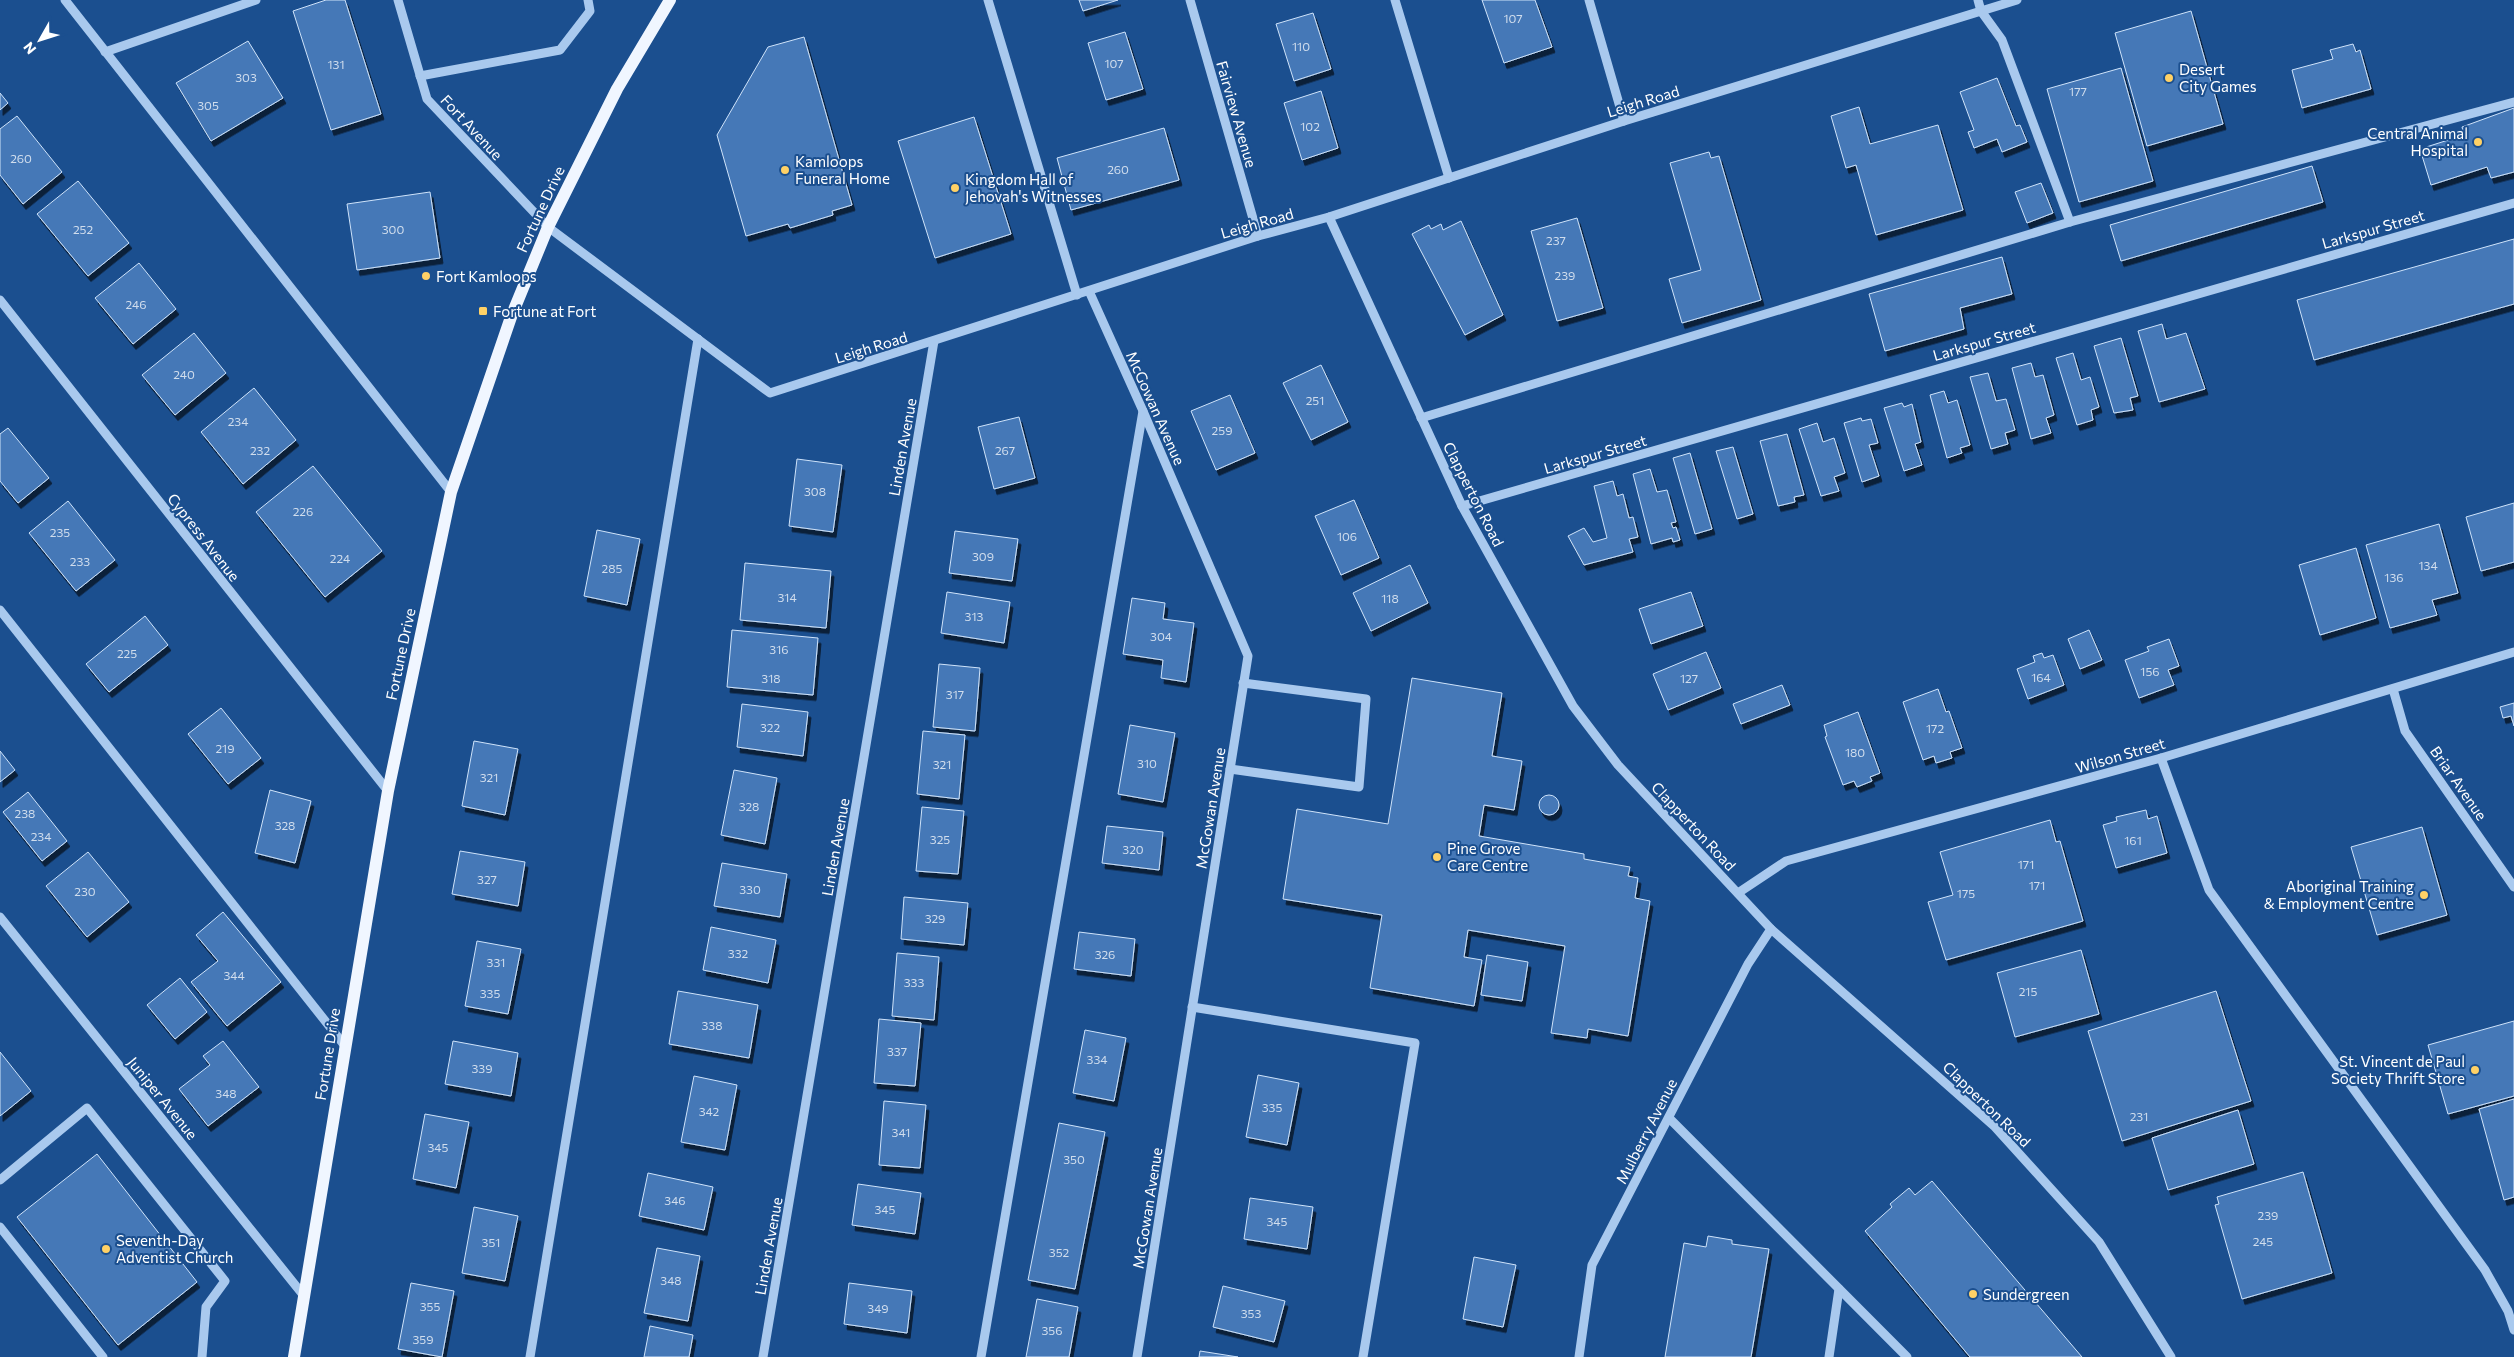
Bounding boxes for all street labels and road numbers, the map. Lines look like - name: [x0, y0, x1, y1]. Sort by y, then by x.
- street label: Fairview Avenue: [1213, 59, 1261, 170]
- street label: Leigh Road: [1605, 81, 1681, 121]
- street label: Fort Avenue: [437, 91, 507, 163]
- street label: Fortune Drive: [512, 163, 568, 255]
- street label: Leigh Road: [1218, 204, 1296, 242]
- street label: Larkspur Street: [2320, 206, 2426, 252]
- street label: Larkspur Street: [1931, 318, 2037, 364]
- street label: Leigh Road: [833, 327, 909, 367]
- street label: McGowan Avenue: [1123, 348, 1189, 468]
- street label: Linden Avenue: [885, 397, 919, 497]
- street label: Larkspur Street: [1542, 431, 1648, 477]
- street label: Clapperton Road: [1440, 439, 1508, 549]
- street label: Cypress Avenue: [164, 489, 244, 585]
- street label: Fortune Drive: [381, 606, 419, 702]
- street label: Wilson Street: [2073, 734, 2167, 776]
- street label: Briar Avenue: [2427, 743, 2491, 824]
- street label: McGowan Avenue: [1192, 746, 1228, 870]
- street label: Clapperton Road: [1648, 778, 1740, 874]
- street label: Linden Avenue: [818, 797, 852, 897]
- street label: Fortune Drive: [311, 1006, 343, 1102]
- street label: Juniper Avenue: [124, 1053, 202, 1143]
- street label: Clapperton Road: [1939, 1058, 2035, 1150]
- street label: Mulberry Avenue: [1612, 1075, 1680, 1187]
- street label: McGowan Avenue: [1129, 1146, 1165, 1270]
- street label: Linden Avenue: [751, 1196, 785, 1296]

